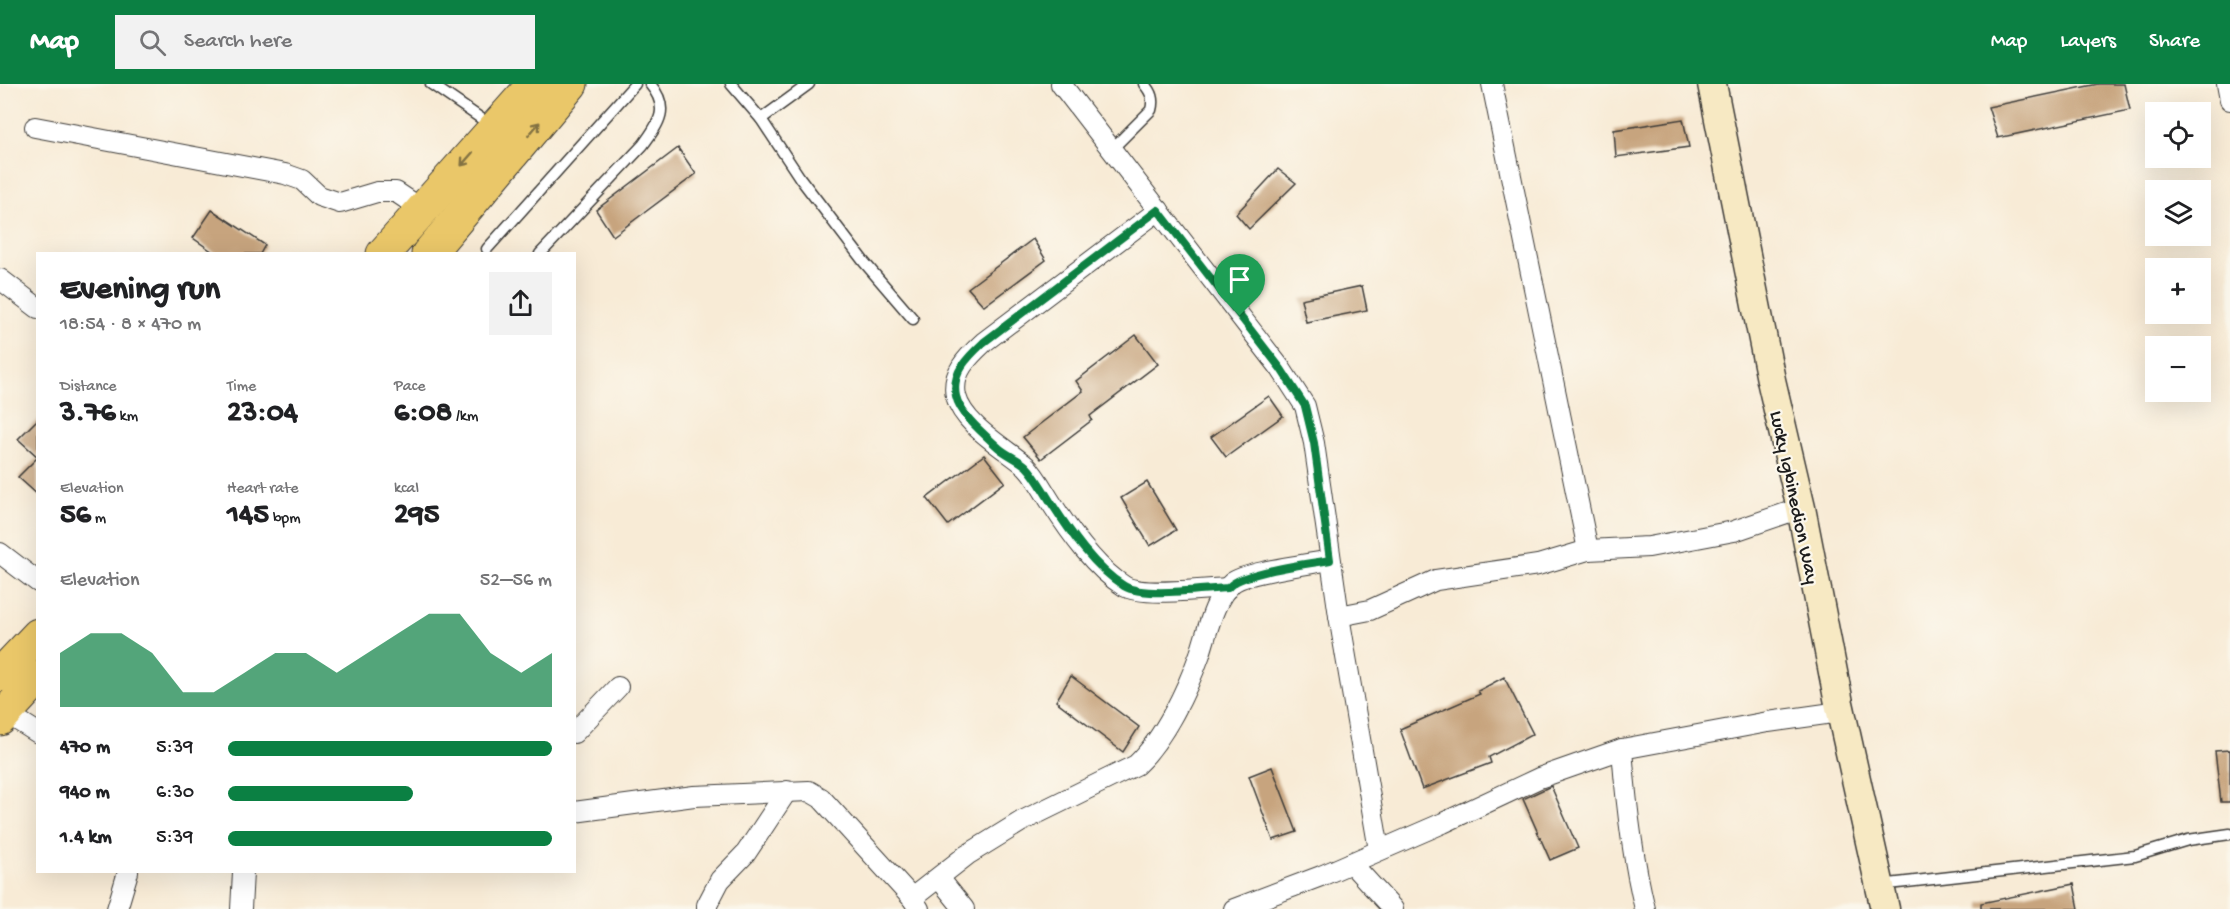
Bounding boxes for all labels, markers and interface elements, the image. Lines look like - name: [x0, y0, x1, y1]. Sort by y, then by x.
- search box: [115, 15, 535, 69]
- text: Map: [30, 26, 79, 59]
- icon: search: [136, 26, 169, 59]
- text: Search here: [184, 29, 292, 55]
- text: Map: [1991, 30, 2027, 55]
- text: Layers: [2060, 30, 2116, 55]
- text: Share: [2149, 30, 2200, 55]
- map controls: [2145, 102, 2211, 402]
- button: locate: [2145, 102, 2211, 168]
- one-way arrow: [527, 121, 540, 137]
- one-way arrow: [461, 151, 474, 167]
- button: layers: [2145, 180, 2211, 246]
- pin: [1214, 254, 1265, 316]
- button: +: [2145, 258, 2211, 324]
- icon: arrive: [1223, 263, 1256, 296]
- text: Evening run: [60, 272, 220, 310]
- button: share: [489, 272, 552, 335]
- text: 18:54 · 8 × 470 m: [60, 314, 201, 337]
- button: −: [2145, 336, 2211, 402]
- text: Distance: [60, 378, 117, 397]
- text: Time: [227, 378, 256, 397]
- text: Pace: [394, 378, 425, 397]
- text: 3.76: [60, 397, 116, 432]
- text: 23:04: [227, 397, 298, 432]
- text: 6:08: [394, 397, 452, 432]
- text: km: [116, 408, 138, 427]
- text: /km: [452, 408, 478, 427]
- street label: Lucky Igbinedion Way: [1763, 409, 1822, 587]
- text: Elevation: [60, 480, 124, 499]
- text: Heart rate: [227, 480, 299, 499]
- text: kcal: [394, 480, 419, 499]
- text: 56: [60, 499, 91, 534]
- text: 145: [227, 499, 269, 534]
- text: 295: [394, 499, 440, 534]
- text: m: [91, 510, 106, 529]
- text: bpm: [269, 510, 301, 529]
- text: Elevation: [60, 570, 140, 593]
- text: 52–56 m: [480, 570, 552, 593]
- text: 470 m: [60, 737, 110, 760]
- text: 5:39: [156, 737, 193, 760]
- text: 940 m: [60, 782, 110, 805]
- text: 6:30: [156, 782, 194, 805]
- text: 1.4 km: [60, 827, 112, 850]
- text: 5:39: [156, 827, 193, 850]

